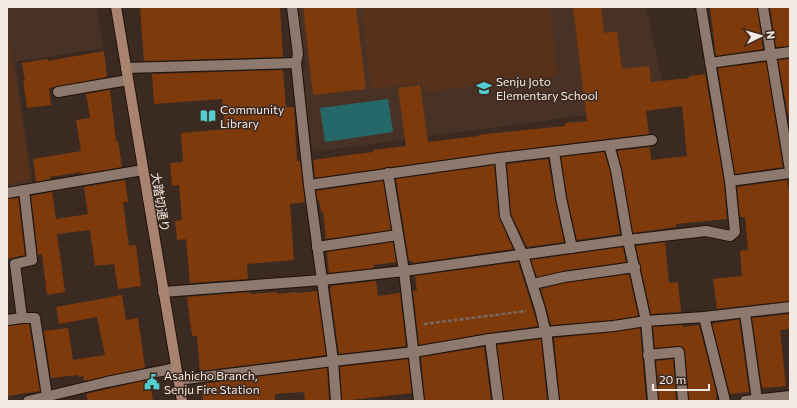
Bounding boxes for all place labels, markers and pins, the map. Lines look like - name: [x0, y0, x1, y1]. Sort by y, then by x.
- place label: Senju Joto Elementary School: [496, 74, 598, 102]
- school or university icon: Senju Joto Elementary School: [475, 79, 493, 97]
- place label: Community Library: [220, 102, 284, 130]
- library icon: Community Library: [199, 107, 217, 125]
- place label: Asahicho Branch, Senju Fire Station: [164, 368, 260, 396]
- public building icon: Asahicho Branch, Senju Fire Station: [143, 373, 161, 391]

